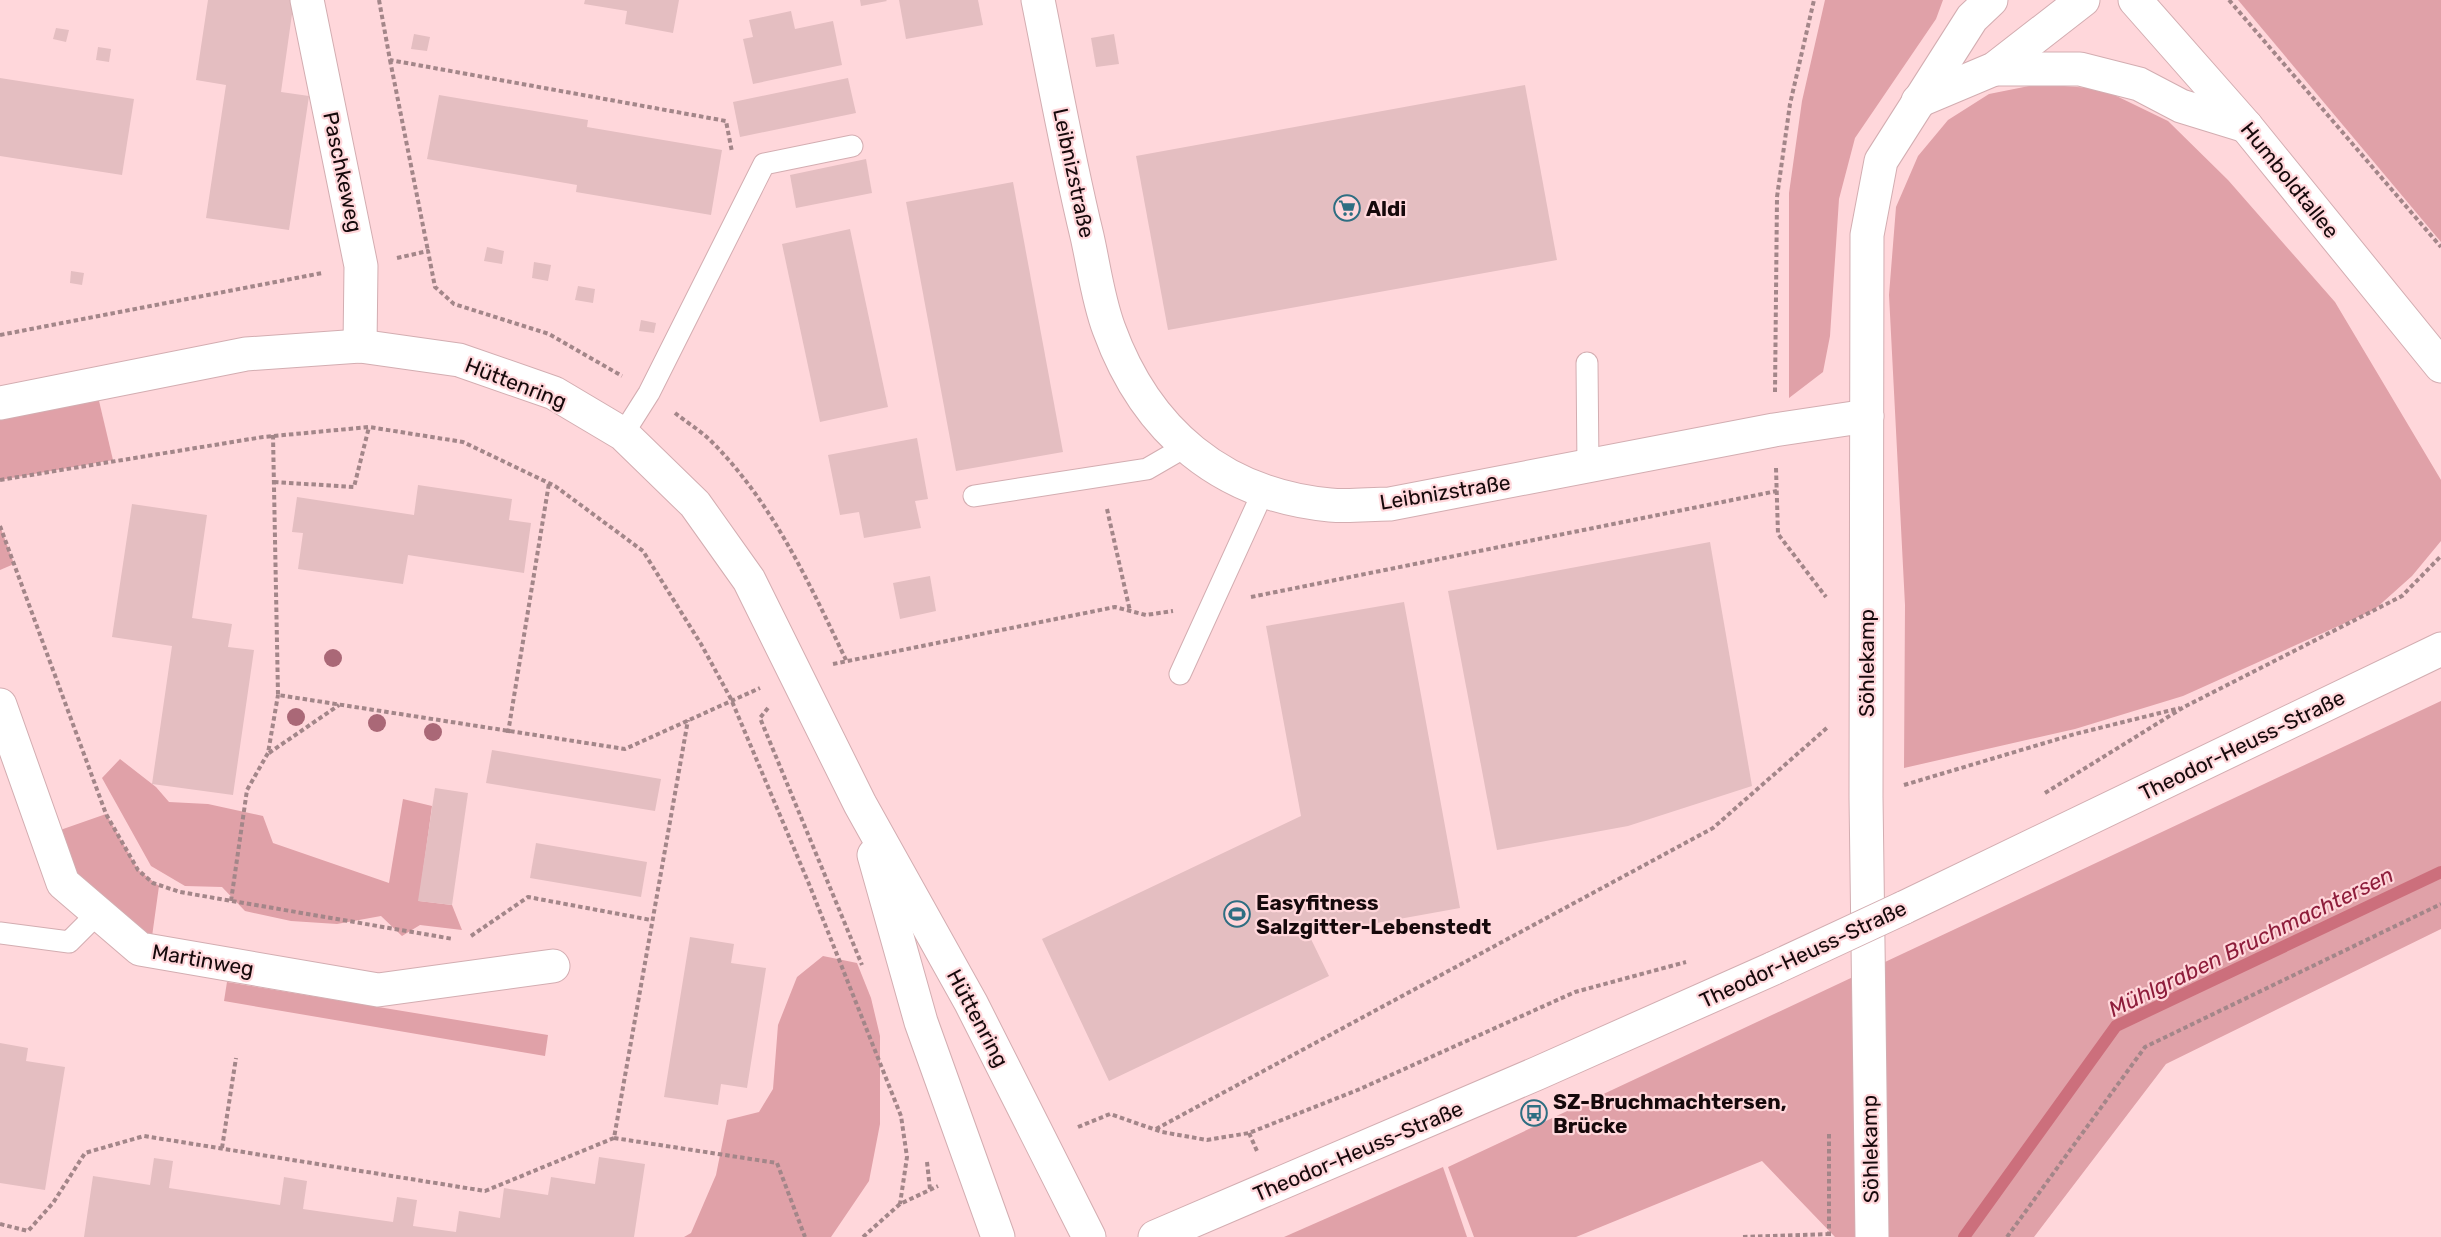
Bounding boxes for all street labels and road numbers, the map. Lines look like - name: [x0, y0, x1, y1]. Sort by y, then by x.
- street label: Leibnizstraße: [1048, 106, 1100, 240]
- street label: Paschkeweg: [318, 109, 368, 235]
- street label: Humboldtallee: [2236, 117, 2344, 243]
- street label: Hüttenring: [462, 352, 570, 414]
- street label: Leibnizstraße: [1378, 469, 1512, 515]
- street label: Söhlekamp: [1854, 609, 1879, 717]
- street label: Theodor-Heuss-Straße: [2135, 684, 2349, 806]
- street label: Theodor-Heuss-Straße: [1696, 895, 1910, 1013]
- street label: Martinweg: [150, 939, 256, 981]
- street label: Hüttenring: [942, 965, 1014, 1071]
- street label: Theodor-Heuss-Straße: [1249, 1095, 1467, 1207]
- street label: Söhlekamp: [1857, 1095, 1883, 1203]

